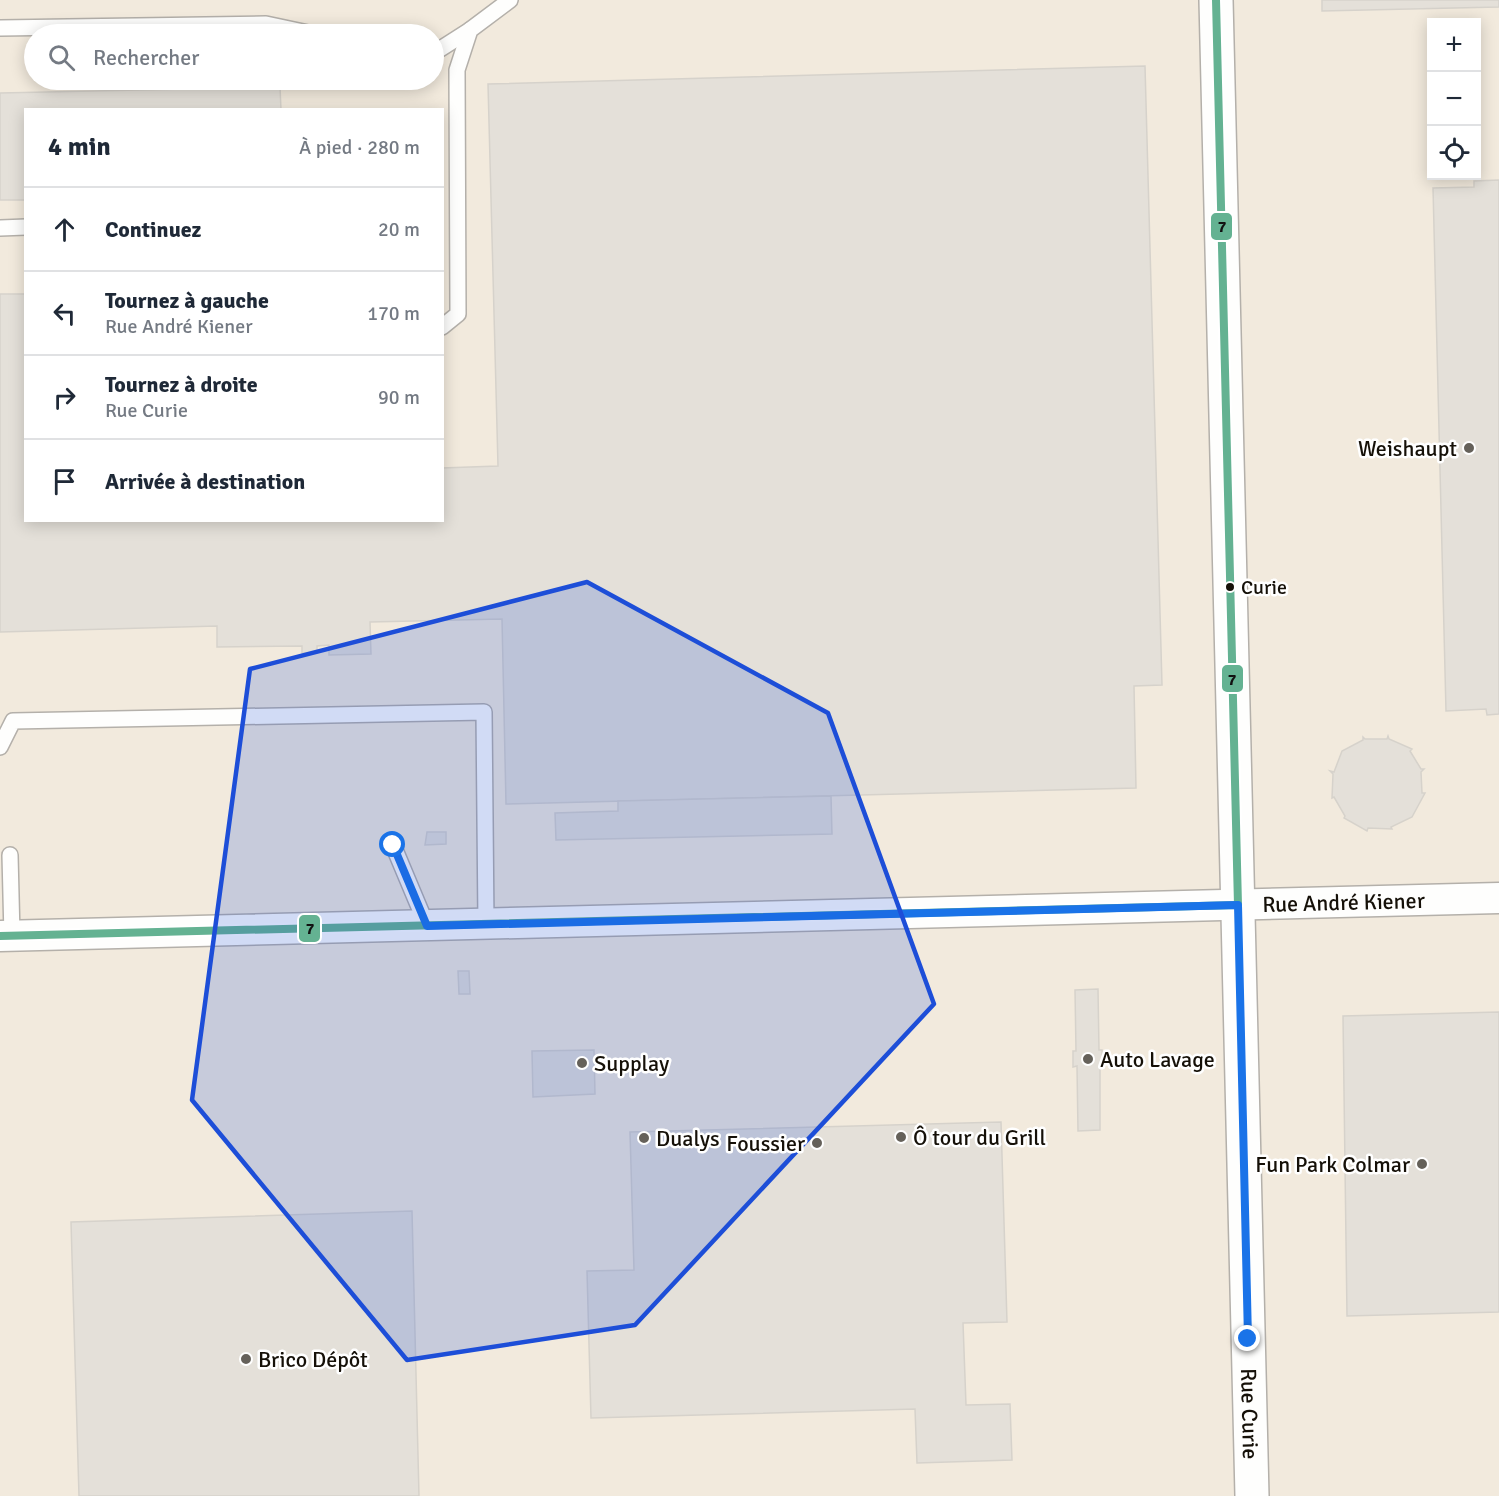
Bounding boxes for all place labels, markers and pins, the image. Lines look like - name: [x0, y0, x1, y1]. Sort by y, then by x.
- place label: Weishaupt: [1358, 435, 1457, 462]
- marker: Weishaupt: [1462, 441, 1476, 455]
- place label: Curie: [1241, 575, 1287, 600]
- marker: Curie: [1224, 581, 1236, 593]
- place label: Auto Lavage: [1100, 1046, 1215, 1073]
- place label: Supplay: [594, 1050, 670, 1077]
- marker: Auto Lavage: [1081, 1052, 1095, 1066]
- marker: Supplay: [575, 1056, 589, 1070]
- place label: Ô tour du Grill: [913, 1124, 1046, 1151]
- place label: Dualys: [656, 1125, 720, 1152]
- place label: Foussier: [726, 1130, 805, 1157]
- marker: Ô tour du Grill: [894, 1130, 908, 1144]
- marker: Dualys: [637, 1131, 651, 1145]
- marker: Foussier: [810, 1136, 824, 1150]
- place label: Fun Park Colmar: [1255, 1151, 1410, 1178]
- marker: Fun Park Colmar: [1415, 1157, 1429, 1171]
- place label: Brico Dépôt: [258, 1346, 368, 1373]
- marker: Brico Dépôt: [239, 1352, 253, 1366]

